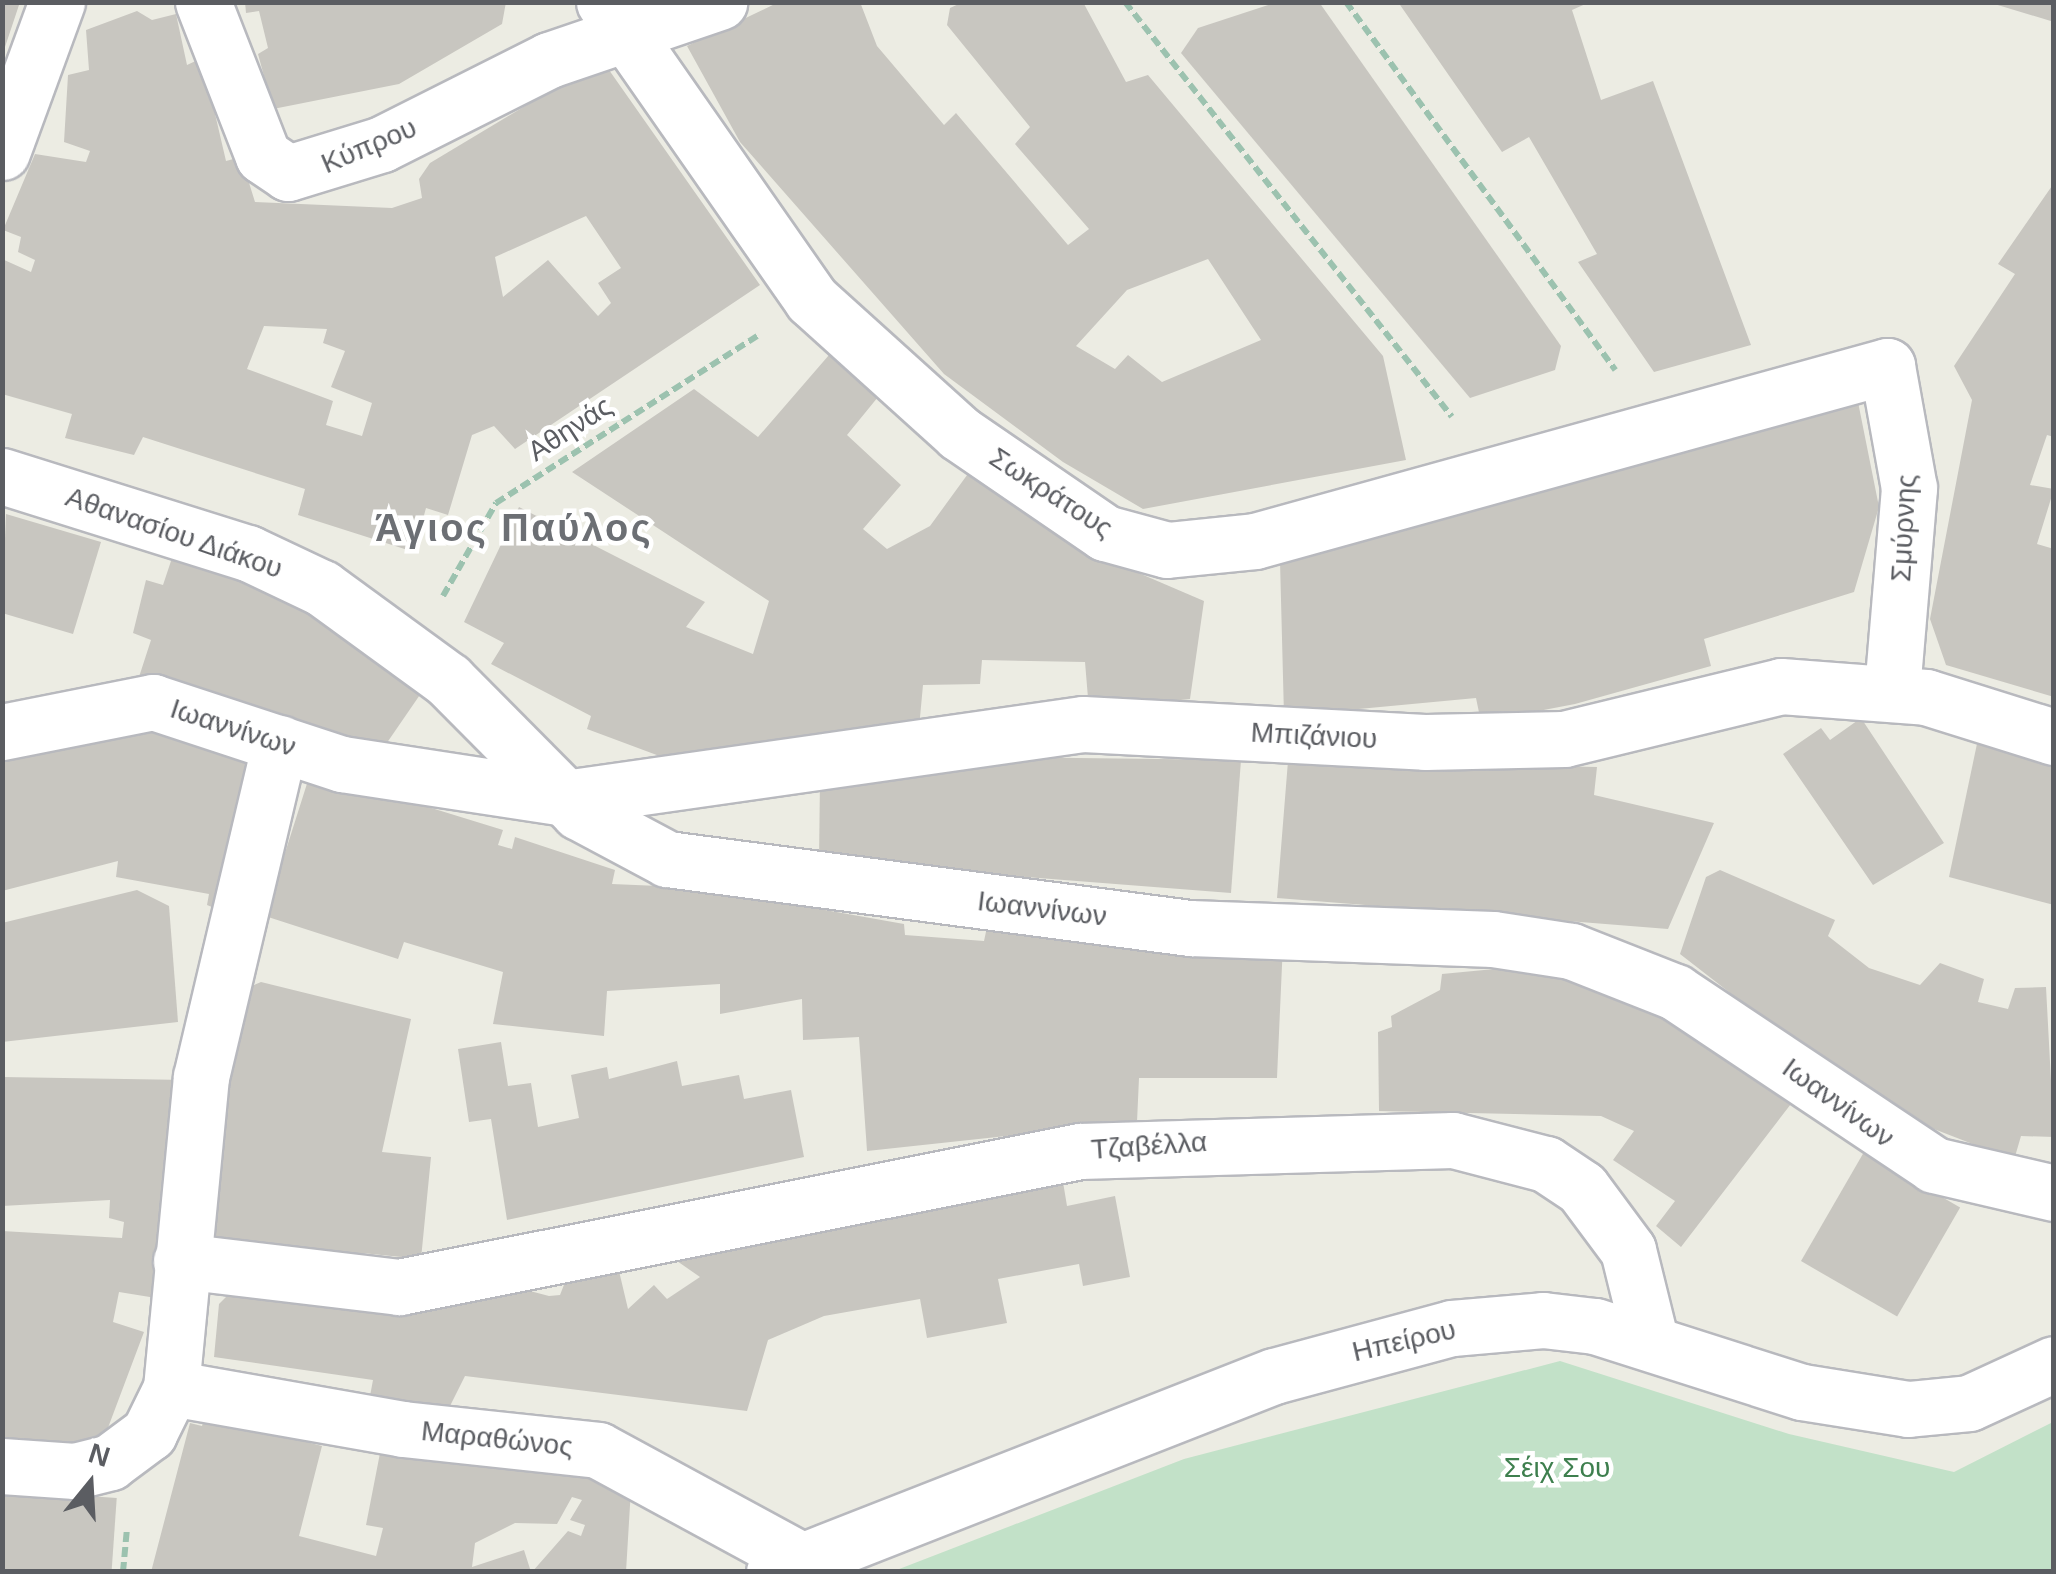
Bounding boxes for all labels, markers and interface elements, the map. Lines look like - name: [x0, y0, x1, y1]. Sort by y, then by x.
- street label: Κύπρου: [316, 111, 422, 181]
- street label: Αθηνάς: [522, 389, 618, 469]
- street label: Σωκράτους: [983, 441, 1119, 545]
- street label: Σμύρνης: [1884, 473, 1924, 583]
- street label: Αθανασίου Διάκου: [61, 480, 287, 586]
- district label: Άγιος Παύλος: [375, 506, 653, 552]
- street label: Ιωαννίνων: [166, 692, 300, 764]
- street label: Μπιζάνιου: [1250, 716, 1378, 756]
- street label: Ιωαννίνων: [975, 884, 1109, 934]
- street label: Ιωαννίνων: [1776, 1051, 1900, 1155]
- street label: Τζαβέλλα: [1090, 1125, 1208, 1167]
- street label: Ηπείρου: [1349, 1313, 1459, 1369]
- street label: Μαραθώνος: [420, 1414, 574, 1464]
- north arrow: [40, 1434, 140, 1534]
- text: N: [85, 1437, 114, 1473]
- park label: Σέιχ Σου: [1504, 1451, 1610, 1485]

